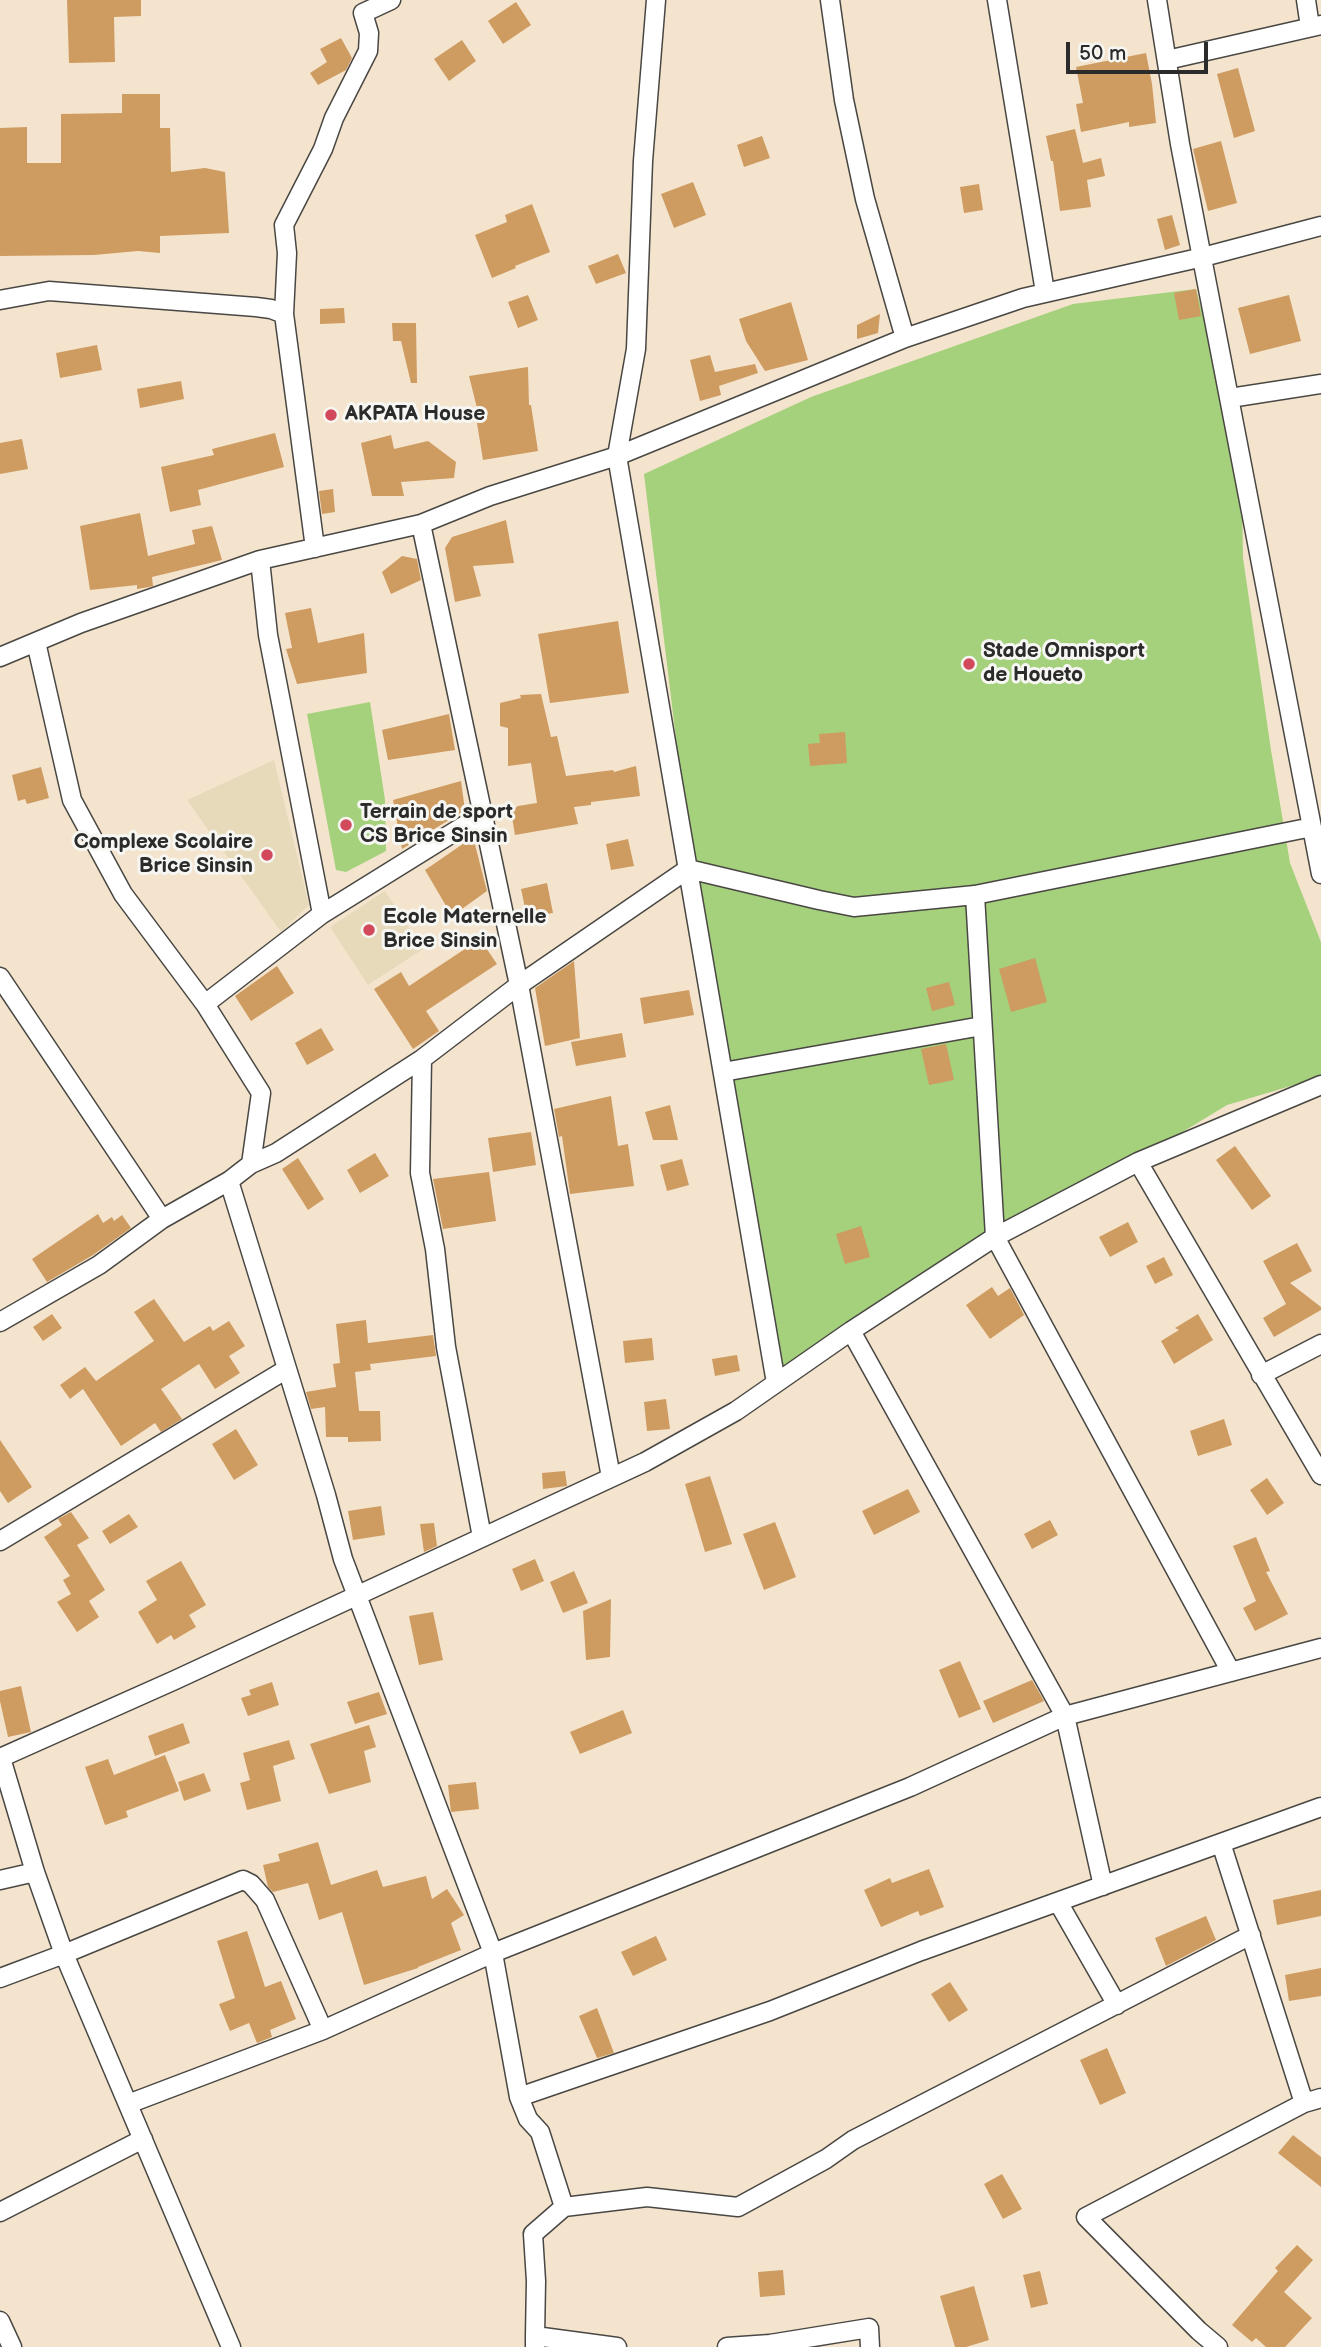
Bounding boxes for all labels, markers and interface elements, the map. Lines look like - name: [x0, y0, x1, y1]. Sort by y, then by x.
- scale bar: [1069, 28, 1211, 72]
- text: 50 m: [1079, 41, 1126, 66]
- place label: AKPATA House: [345, 402, 485, 428]
- marker: AKPATA House: [323, 407, 339, 423]
- place label: Stade Omnisport de Houeto: [983, 639, 1145, 689]
- marker: Stade Omnisport de Houeto: [961, 656, 977, 672]
- place label: Terrain de sport CS Brice Sinsin: [360, 800, 513, 850]
- marker: Terrain de sport CS Brice Sinsin: [338, 817, 354, 833]
- place label: Complexe Scolaire Brice Sinsin: [74, 830, 253, 880]
- marker: Complexe Scolaire Brice Sinsin: [259, 847, 275, 863]
- place label: Ecole Maternelle Brice Sinsin: [383, 905, 546, 955]
- marker: Ecole Maternelle Brice Sinsin: [361, 922, 377, 938]

